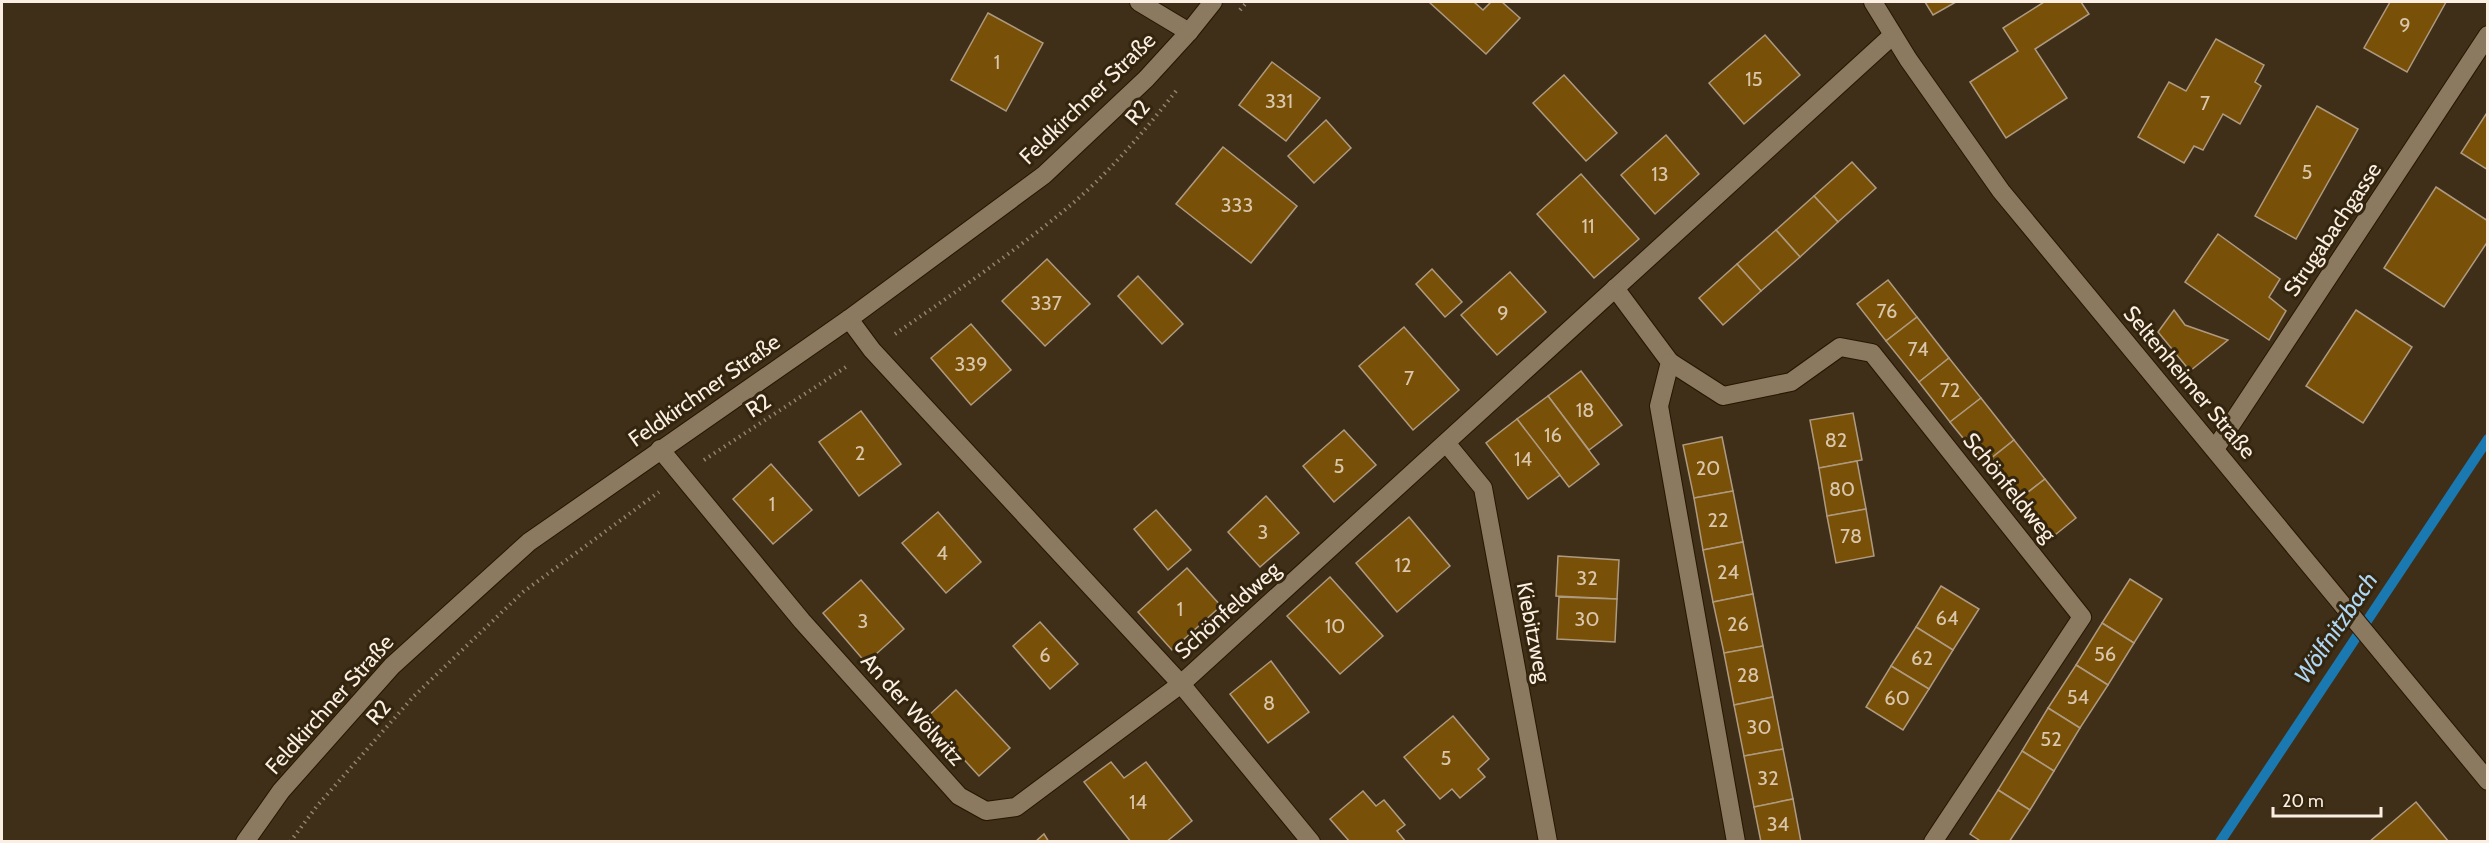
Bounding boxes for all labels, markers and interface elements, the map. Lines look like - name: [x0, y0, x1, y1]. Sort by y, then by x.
- house number: 9: [2399, 13, 2411, 37]
- street label: Feldkirchner Straße: [1014, 27, 1161, 170]
- house number: 1: [994, 50, 1000, 74]
- house number: 15: [1745, 67, 1763, 91]
- house number: 331: [1265, 89, 1293, 113]
- house number: 7: [2200, 91, 2210, 115]
- street label: R2: [1119, 94, 1156, 130]
- street label: Strugabachgasse: [2278, 157, 2387, 301]
- house number: 5: [2302, 160, 2312, 184]
- house number: 13: [1651, 162, 1669, 186]
- house number: 333: [1221, 193, 1253, 217]
- house number: 11: [1581, 214, 1595, 238]
- house number: 337: [1030, 291, 1062, 315]
- house number: 76: [1877, 299, 1897, 323]
- street label: Seltenheimer Straße: [2118, 300, 2262, 464]
- house number: 9: [1497, 301, 1509, 325]
- street label: Feldkirchner Straße: [623, 328, 785, 453]
- house number: 74: [1908, 337, 1929, 361]
- house number: 339: [955, 352, 988, 376]
- house number: 7: [1404, 366, 1414, 390]
- house number: 72: [1940, 378, 1960, 402]
- street label: R2: [741, 387, 776, 423]
- house number: 18: [1576, 398, 1594, 422]
- house number: 16: [1544, 423, 1562, 447]
- street label: Schönfeldweg: [1957, 427, 2063, 548]
- house number: 82: [1825, 428, 1847, 452]
- house number: 2: [855, 441, 865, 465]
- house number: 14: [1514, 447, 1532, 471]
- house number: 5: [1334, 454, 1344, 478]
- house number: 20: [1696, 456, 1720, 480]
- house number: 80: [1829, 477, 1855, 501]
- house number: 1: [769, 492, 775, 516]
- house number: 22: [1708, 508, 1728, 532]
- house number: 3: [1258, 520, 1268, 544]
- house number: 78: [1840, 524, 1862, 548]
- house number: 4: [936, 541, 948, 565]
- house number: 12: [1395, 553, 1412, 577]
- street label: Schönfeldweg: [1169, 555, 1286, 665]
- house number: 24: [1717, 560, 1739, 584]
- house number: 32: [1576, 566, 1598, 590]
- water label: Wölfnitzbach: [2288, 566, 2383, 689]
- street label: Kiebitzweg: [1511, 580, 1557, 686]
- house number: 1: [1177, 597, 1183, 621]
- house number: 64: [1936, 606, 1959, 630]
- house number: 30: [1575, 607, 1599, 631]
- house number: 3: [858, 609, 868, 633]
- house number: 26: [1727, 612, 1749, 636]
- house number: 10: [1325, 614, 1345, 638]
- street label: Feldkirchner Straße: [260, 629, 399, 780]
- house number: 56: [2094, 642, 2116, 666]
- house number: 6: [1039, 643, 1051, 667]
- house number: 62: [1911, 646, 1933, 670]
- street label: An der Wölwitz: [855, 648, 970, 771]
- house number: 28: [1737, 663, 1759, 687]
- house number: 54: [2067, 685, 2090, 709]
- house number: 60: [1884, 686, 1910, 710]
- house number: 8: [1263, 691, 1275, 715]
- street label: R2: [360, 694, 397, 731]
- house number: 30: [1747, 715, 1771, 739]
- house number: 52: [2040, 727, 2062, 751]
- house number: 5: [1441, 746, 1451, 770]
- house number: 32: [1757, 766, 1779, 790]
- scale bar: [2273, 780, 2381, 818]
- house number: 14: [1129, 790, 1147, 814]
- text: 20 m: [2282, 790, 2324, 812]
- house number: 34: [1767, 812, 1790, 836]

